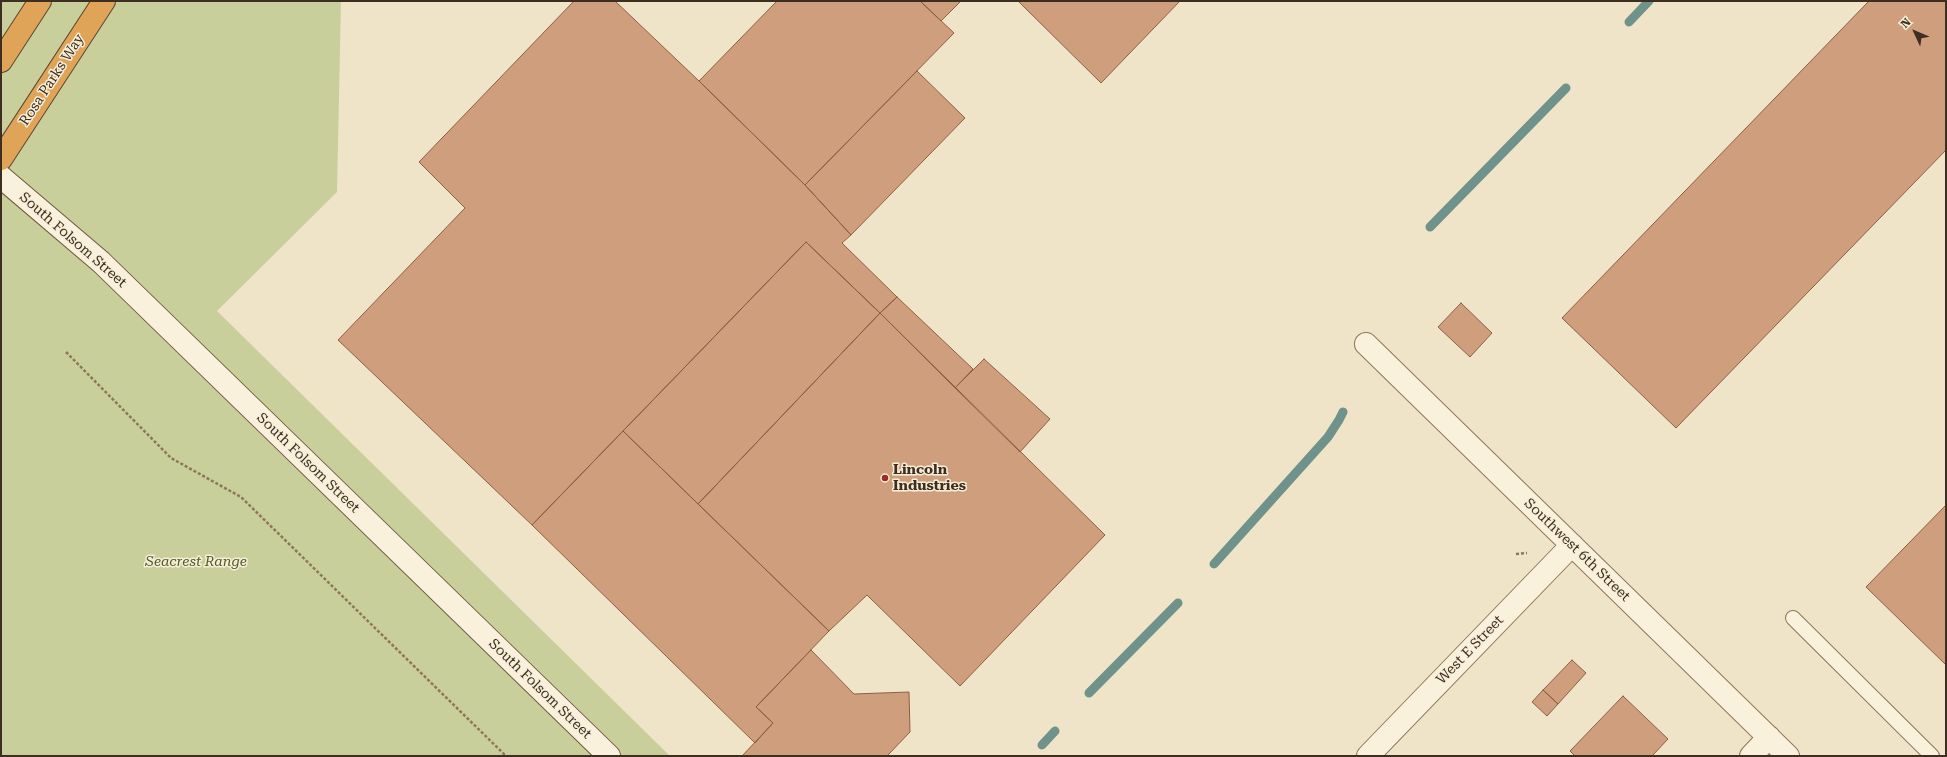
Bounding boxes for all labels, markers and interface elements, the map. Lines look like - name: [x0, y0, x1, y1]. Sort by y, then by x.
- north arrow: [1895, 12, 1935, 52]
- text: N: [1898, 16, 1914, 31]
- street label: Rosa Parks Way: [16, 31, 88, 129]
- street label: South Folsom Street: [16, 189, 130, 291]
- street label: South Folsom Street: [253, 410, 363, 516]
- place label: Lincoln Industries: [893, 462, 966, 494]
- marker: Lincoln Industries: [880, 473, 890, 483]
- street label: Southwest 6th Street: [1521, 495, 1633, 605]
- park label: Seacrest Range: [145, 554, 247, 570]
- street label: West E Street: [1433, 612, 1507, 688]
- street label: South Folsom Street: [485, 636, 595, 742]

